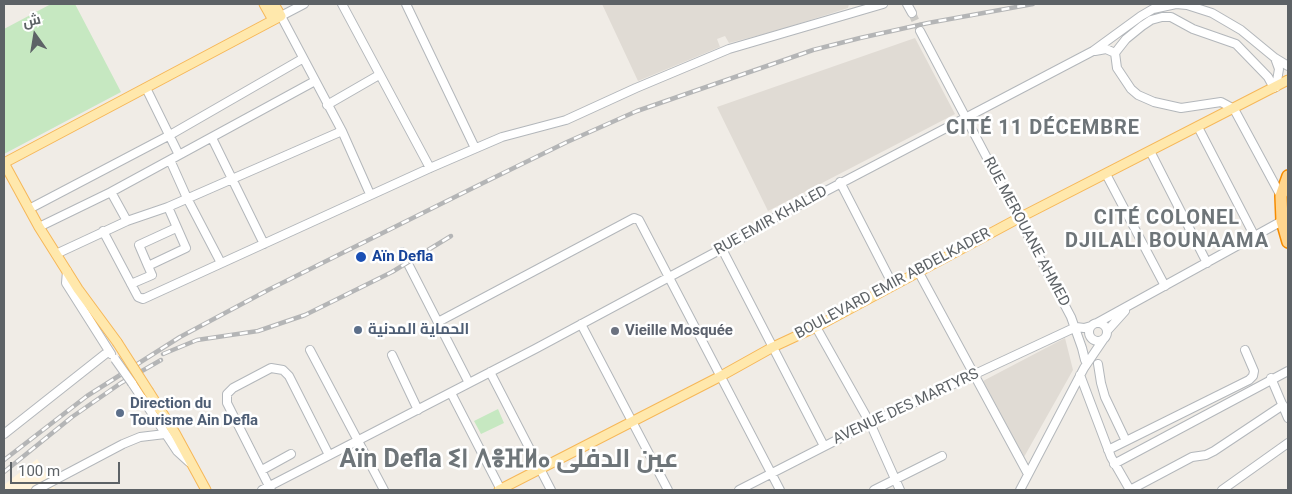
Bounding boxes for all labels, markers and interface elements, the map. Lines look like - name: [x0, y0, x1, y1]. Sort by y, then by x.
- north arrow: [10, 10, 60, 60]
- text: ش: [21, 11, 42, 30]
- district label: CITÉ 11 DÉCEMBRE: [944, 117, 1142, 141]
- street label: RUE MEROUANE AHMED: [979, 154, 1073, 310]
- street label: RUE EMIR KHALED: [711, 182, 831, 260]
- district label: CITÉ COLONEL DJILALI BOUNAAMA: [1063, 207, 1271, 254]
- street label: BOULEVARD EMIR ABDELKADER: [792, 225, 994, 343]
- place label: Aïn Defla: [372, 248, 433, 266]
- marker: Aïn Defla: [354, 250, 368, 264]
- place label: الحماية المدنية: [368, 321, 469, 339]
- place label: Vieille Mosquée: [625, 322, 733, 340]
- marker: الحماية المدنية: [352, 324, 364, 336]
- marker: Vieille Mosquée: [609, 325, 621, 337]
- street label: AVENUE DES MARTYRS: [830, 365, 982, 449]
- place label: Direction du Tourisme Ain Defla: [130, 395, 258, 430]
- marker: Direction du Tourisme Ain Defla: [114, 407, 126, 419]
- district label: Aïn Defla ⵉⵏ ⴷⴻⴼⵍⴰ عين الدفلى: [340, 446, 678, 476]
- scale bar: [12, 452, 122, 484]
- text: 100 m: [18, 462, 60, 480]

